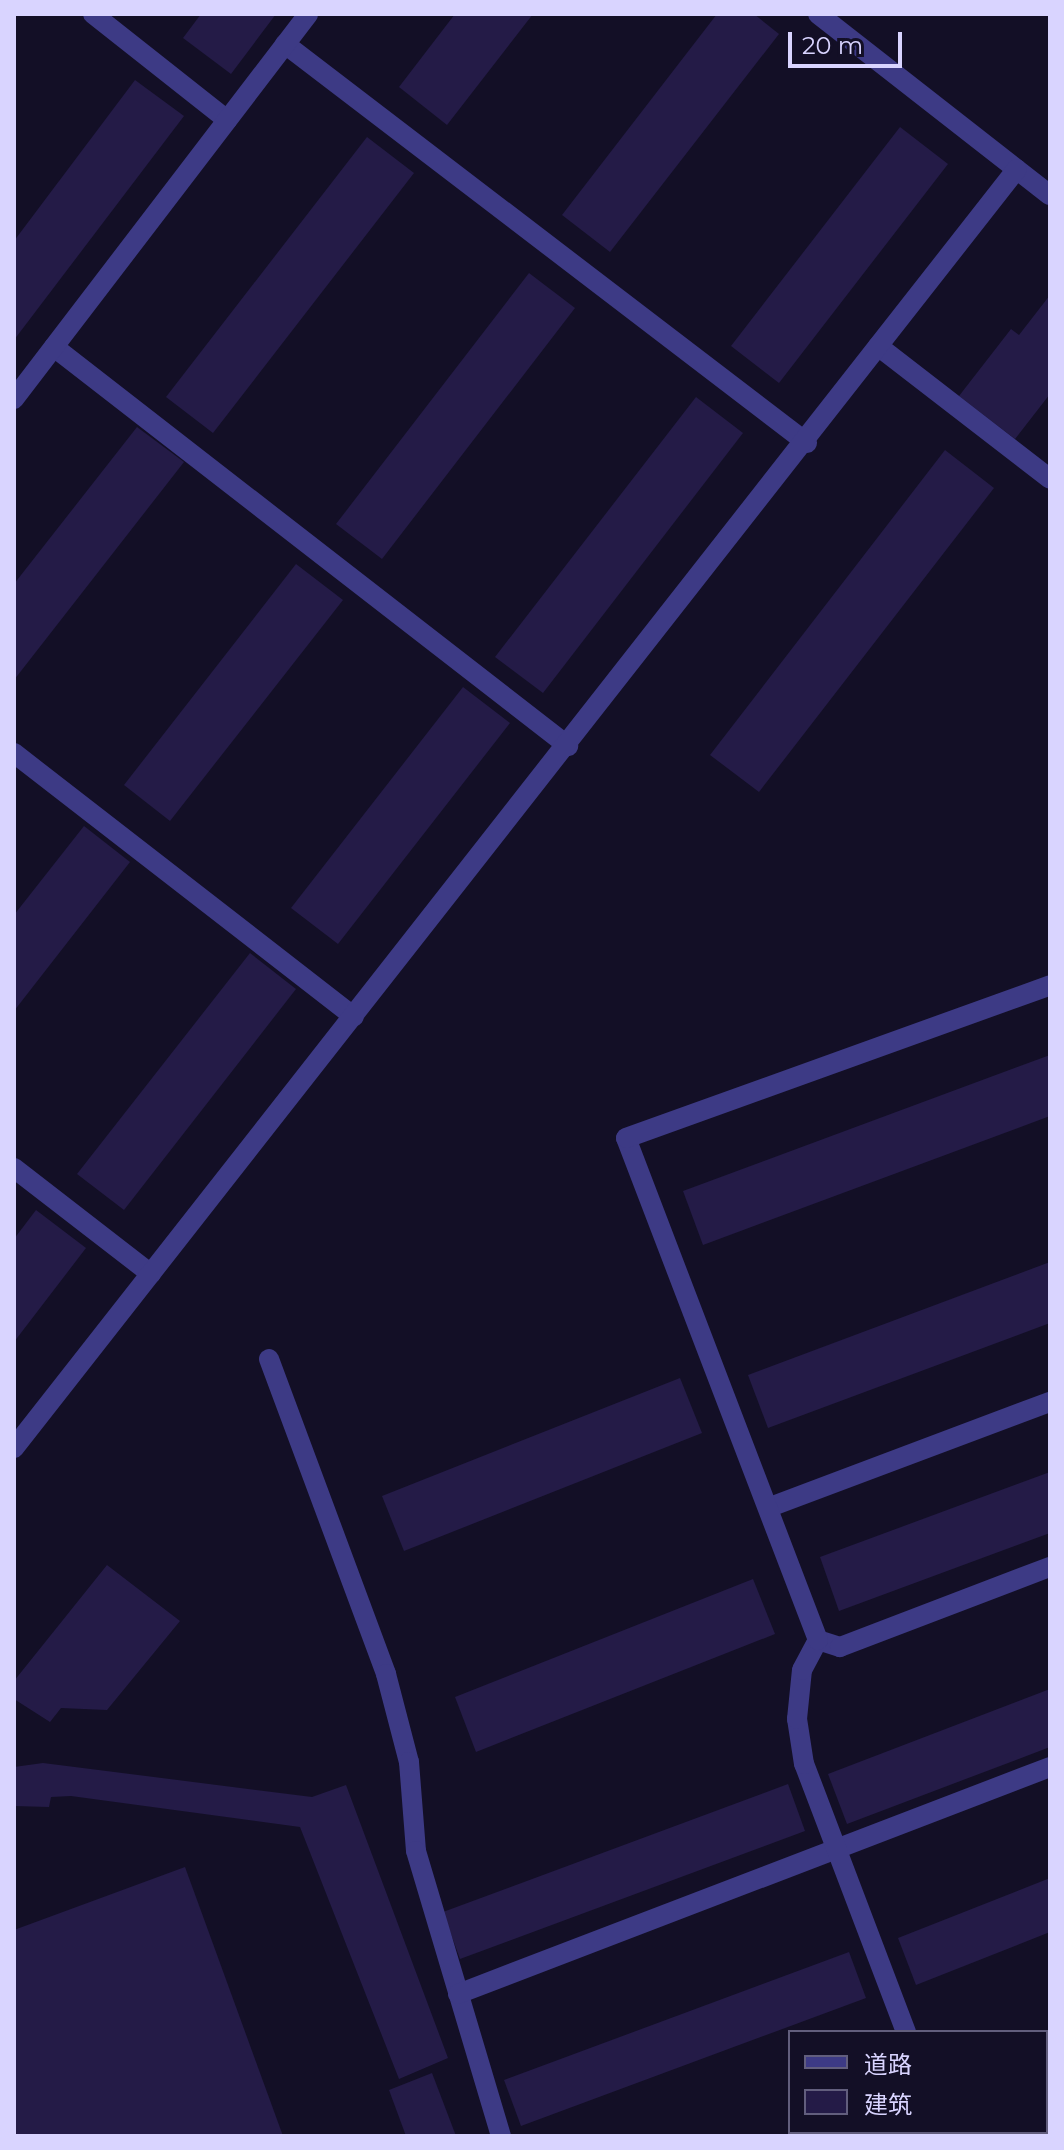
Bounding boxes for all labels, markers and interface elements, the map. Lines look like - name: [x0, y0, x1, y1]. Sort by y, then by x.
- scale bar: [792, 16, 906, 66]
- text: 20 m: [802, 31, 863, 60]
- legend: [788, 2030, 1048, 2134]
- text: 道路: [864, 2050, 912, 2079]
- text: 建筑: [864, 2090, 912, 2119]

